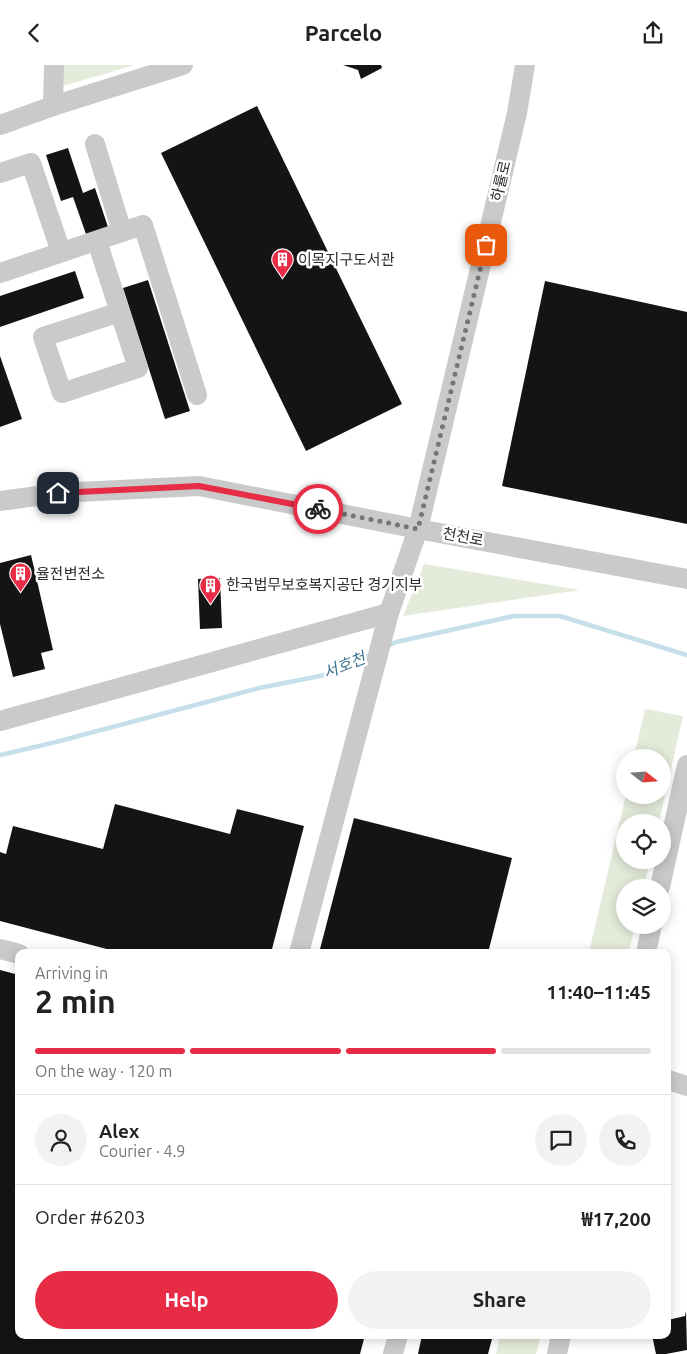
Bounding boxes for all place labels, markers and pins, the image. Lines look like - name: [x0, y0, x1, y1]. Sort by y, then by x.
- pin: [465, 224, 507, 266]
- building icon: 이목지구도서관: [270, 248, 294, 279]
- place label: 이목지구도서관: [298, 251, 395, 268]
- pin: [37, 472, 79, 514]
- building icon: 율전변전소: [8, 562, 32, 593]
- place label: 율전변전소: [36, 565, 105, 582]
- building icon: 한국법무보호복지공단 경기지부: [198, 573, 222, 604]
- place label: 한국법무보호복지공단 경기지부: [226, 576, 423, 593]

